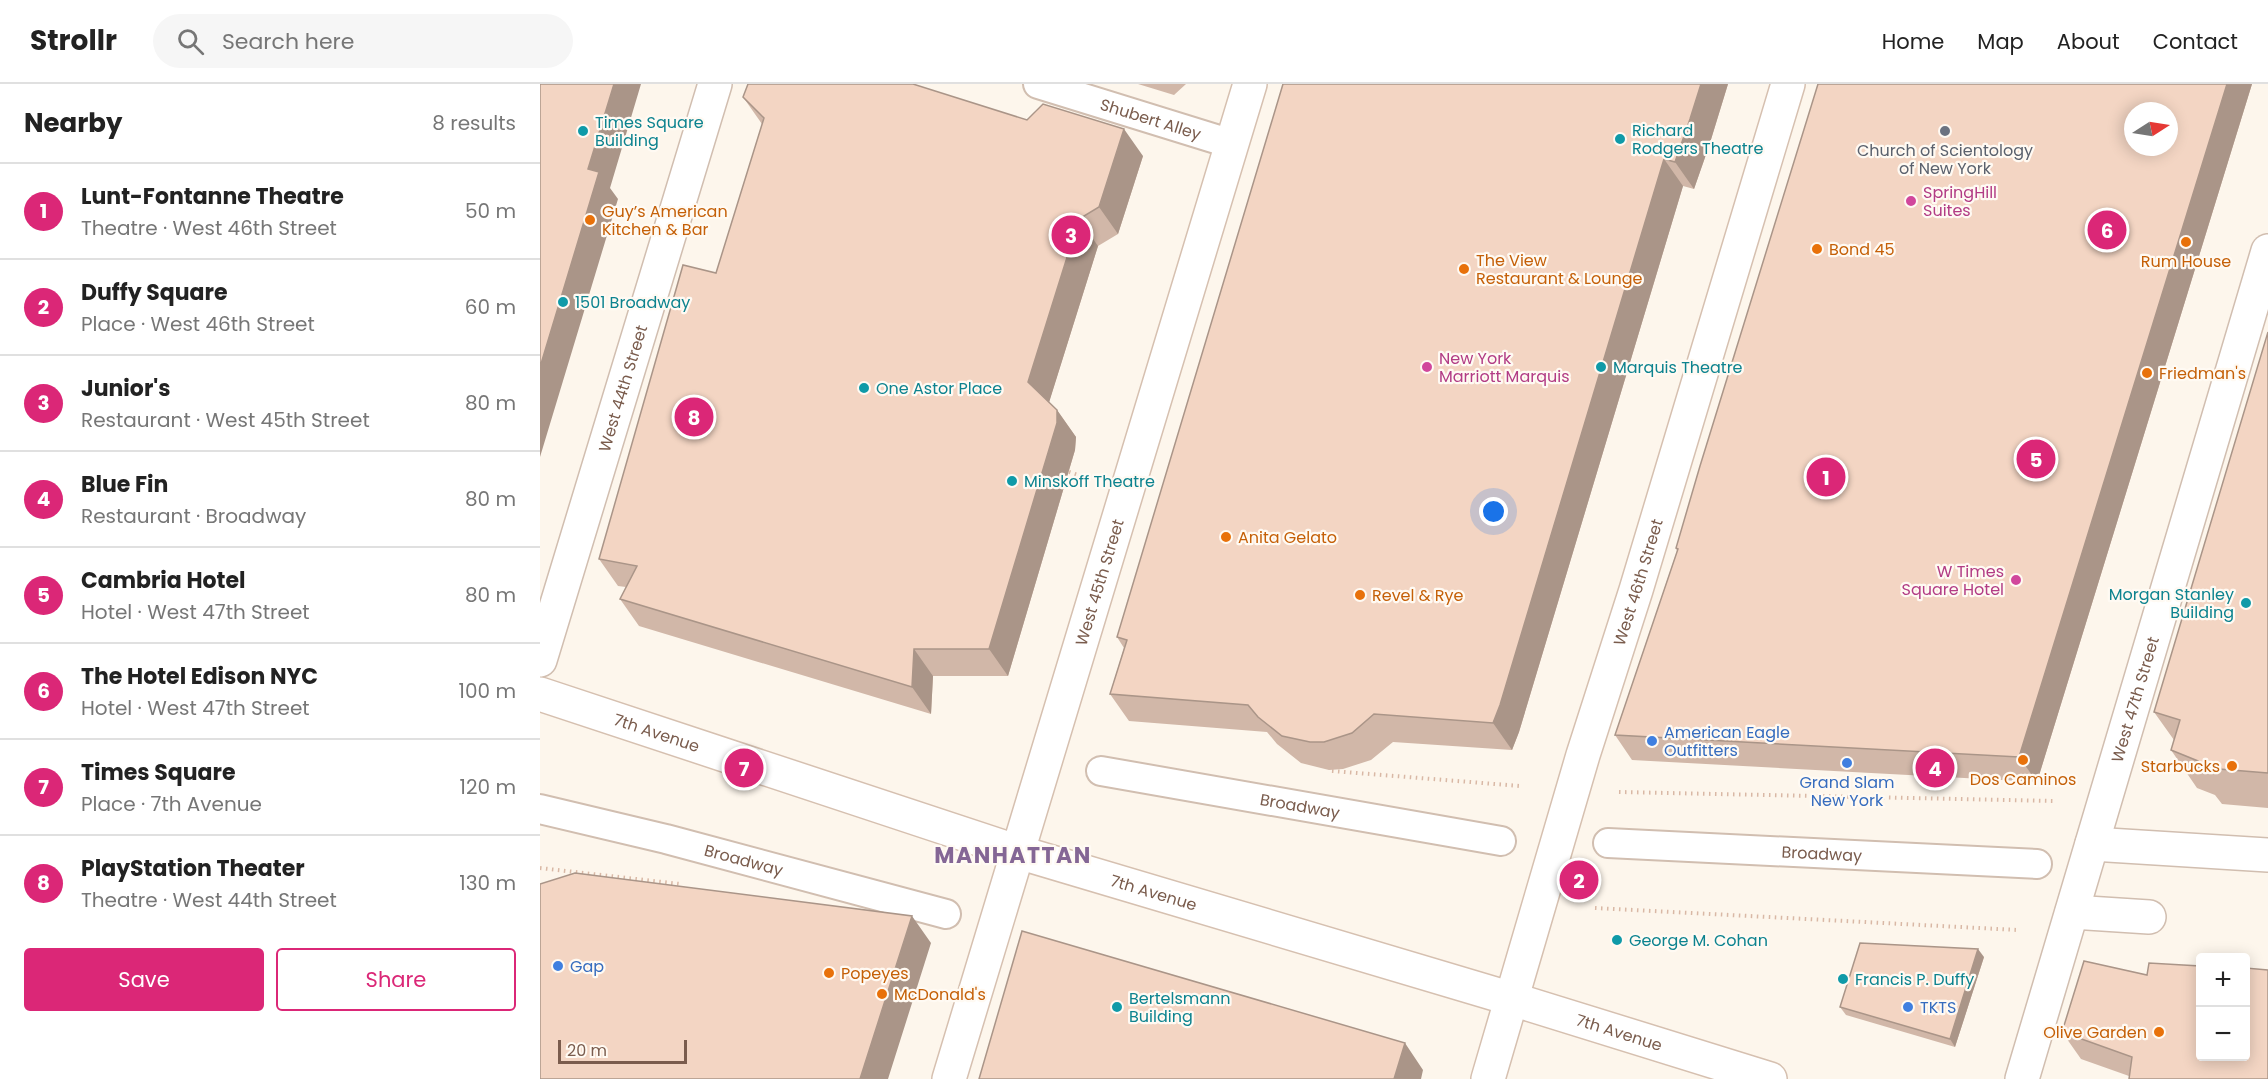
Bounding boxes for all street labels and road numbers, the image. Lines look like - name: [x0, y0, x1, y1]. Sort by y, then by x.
- street label: Shubert Alley: [1097, 92, 1204, 145]
- street label: West 44th Street: [592, 322, 653, 454]
- street label: West 45th Street: [1069, 516, 1129, 648]
- street label: West 46th Street: [1607, 516, 1668, 648]
- street label: West 47th Street: [2105, 634, 2164, 765]
- street label: 7th Avenue: [611, 708, 703, 758]
- street label: Broadway: [1258, 788, 1342, 824]
- street label: Broadway: [702, 838, 786, 881]
- street label: Broadway: [1781, 840, 1863, 867]
- street label: 7th Avenue: [1108, 869, 1200, 916]
- street label: 7th Avenue: [1573, 1008, 1665, 1056]

